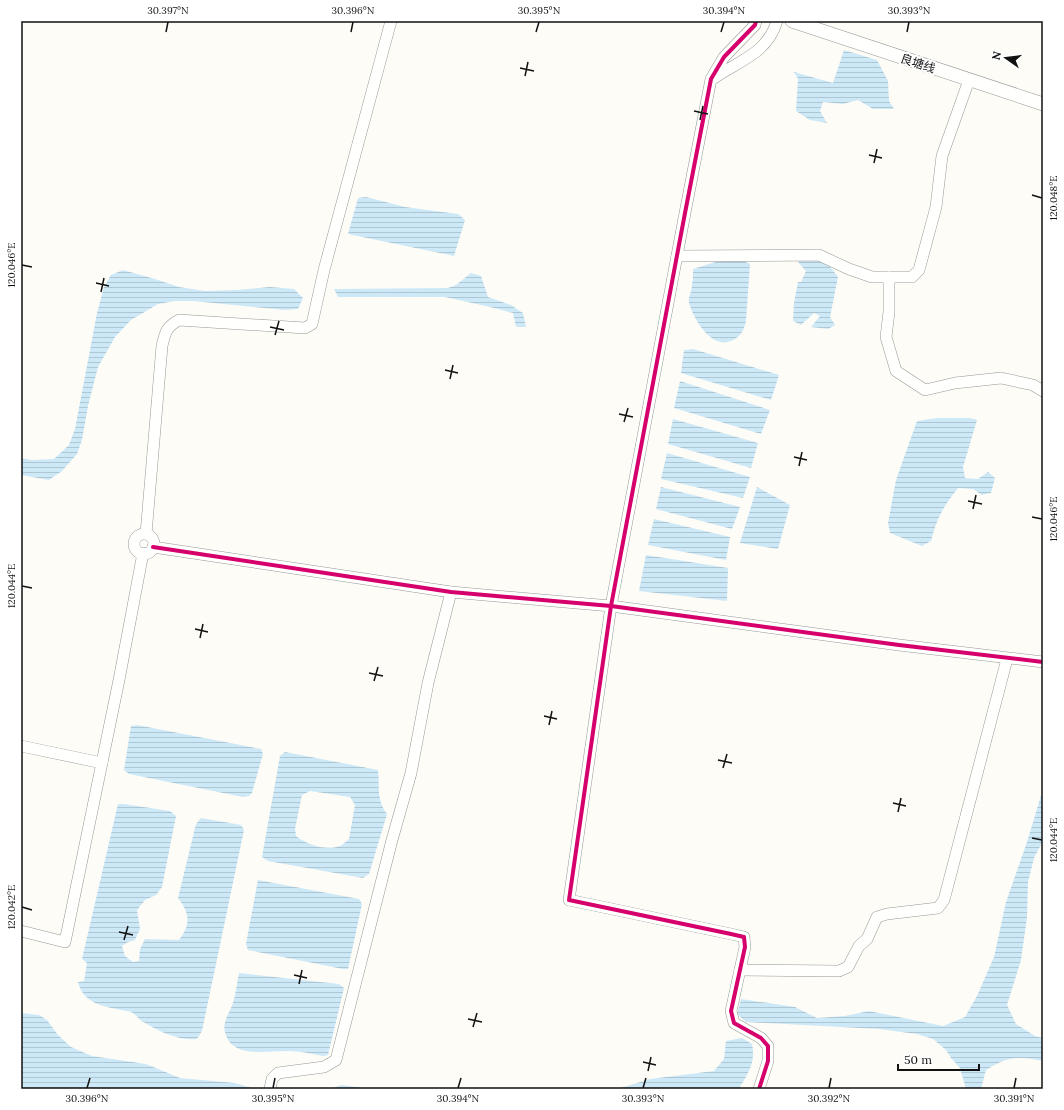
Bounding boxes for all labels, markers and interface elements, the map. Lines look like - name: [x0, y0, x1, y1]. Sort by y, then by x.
- text: 30.397°N: [147, 4, 189, 17]
- text: 30.396°N: [332, 4, 375, 17]
- text: 30.395°N: [518, 4, 561, 17]
- text: 30.394°N: [703, 4, 746, 17]
- text: 30.393°N: [888, 4, 931, 17]
- north arrow: [986, 38, 1026, 78]
- text: N: [988, 49, 1004, 61]
- street label: 良塘线: [899, 50, 937, 76]
- text: 120.048°E: [1047, 176, 1060, 220]
- text: 120.046°E: [5, 242, 18, 288]
- text: 120.046°E: [1047, 496, 1060, 542]
- text: 120.044°E: [5, 564, 18, 608]
- text: 120.044°E: [1047, 818, 1060, 862]
- text: 120.042°E: [5, 885, 18, 929]
- scale bar: [898, 1046, 979, 1072]
- text: 50 m: [904, 1052, 932, 1067]
- text: 30.396°N: [66, 1092, 109, 1105]
- text: 30.395°N: [252, 1092, 295, 1105]
- text: 30.394°N: [437, 1092, 480, 1105]
- text: 30.393°N: [622, 1092, 665, 1105]
- text: 30.392°N: [808, 1092, 851, 1105]
- text: 30.391°N: [994, 1092, 1035, 1105]

